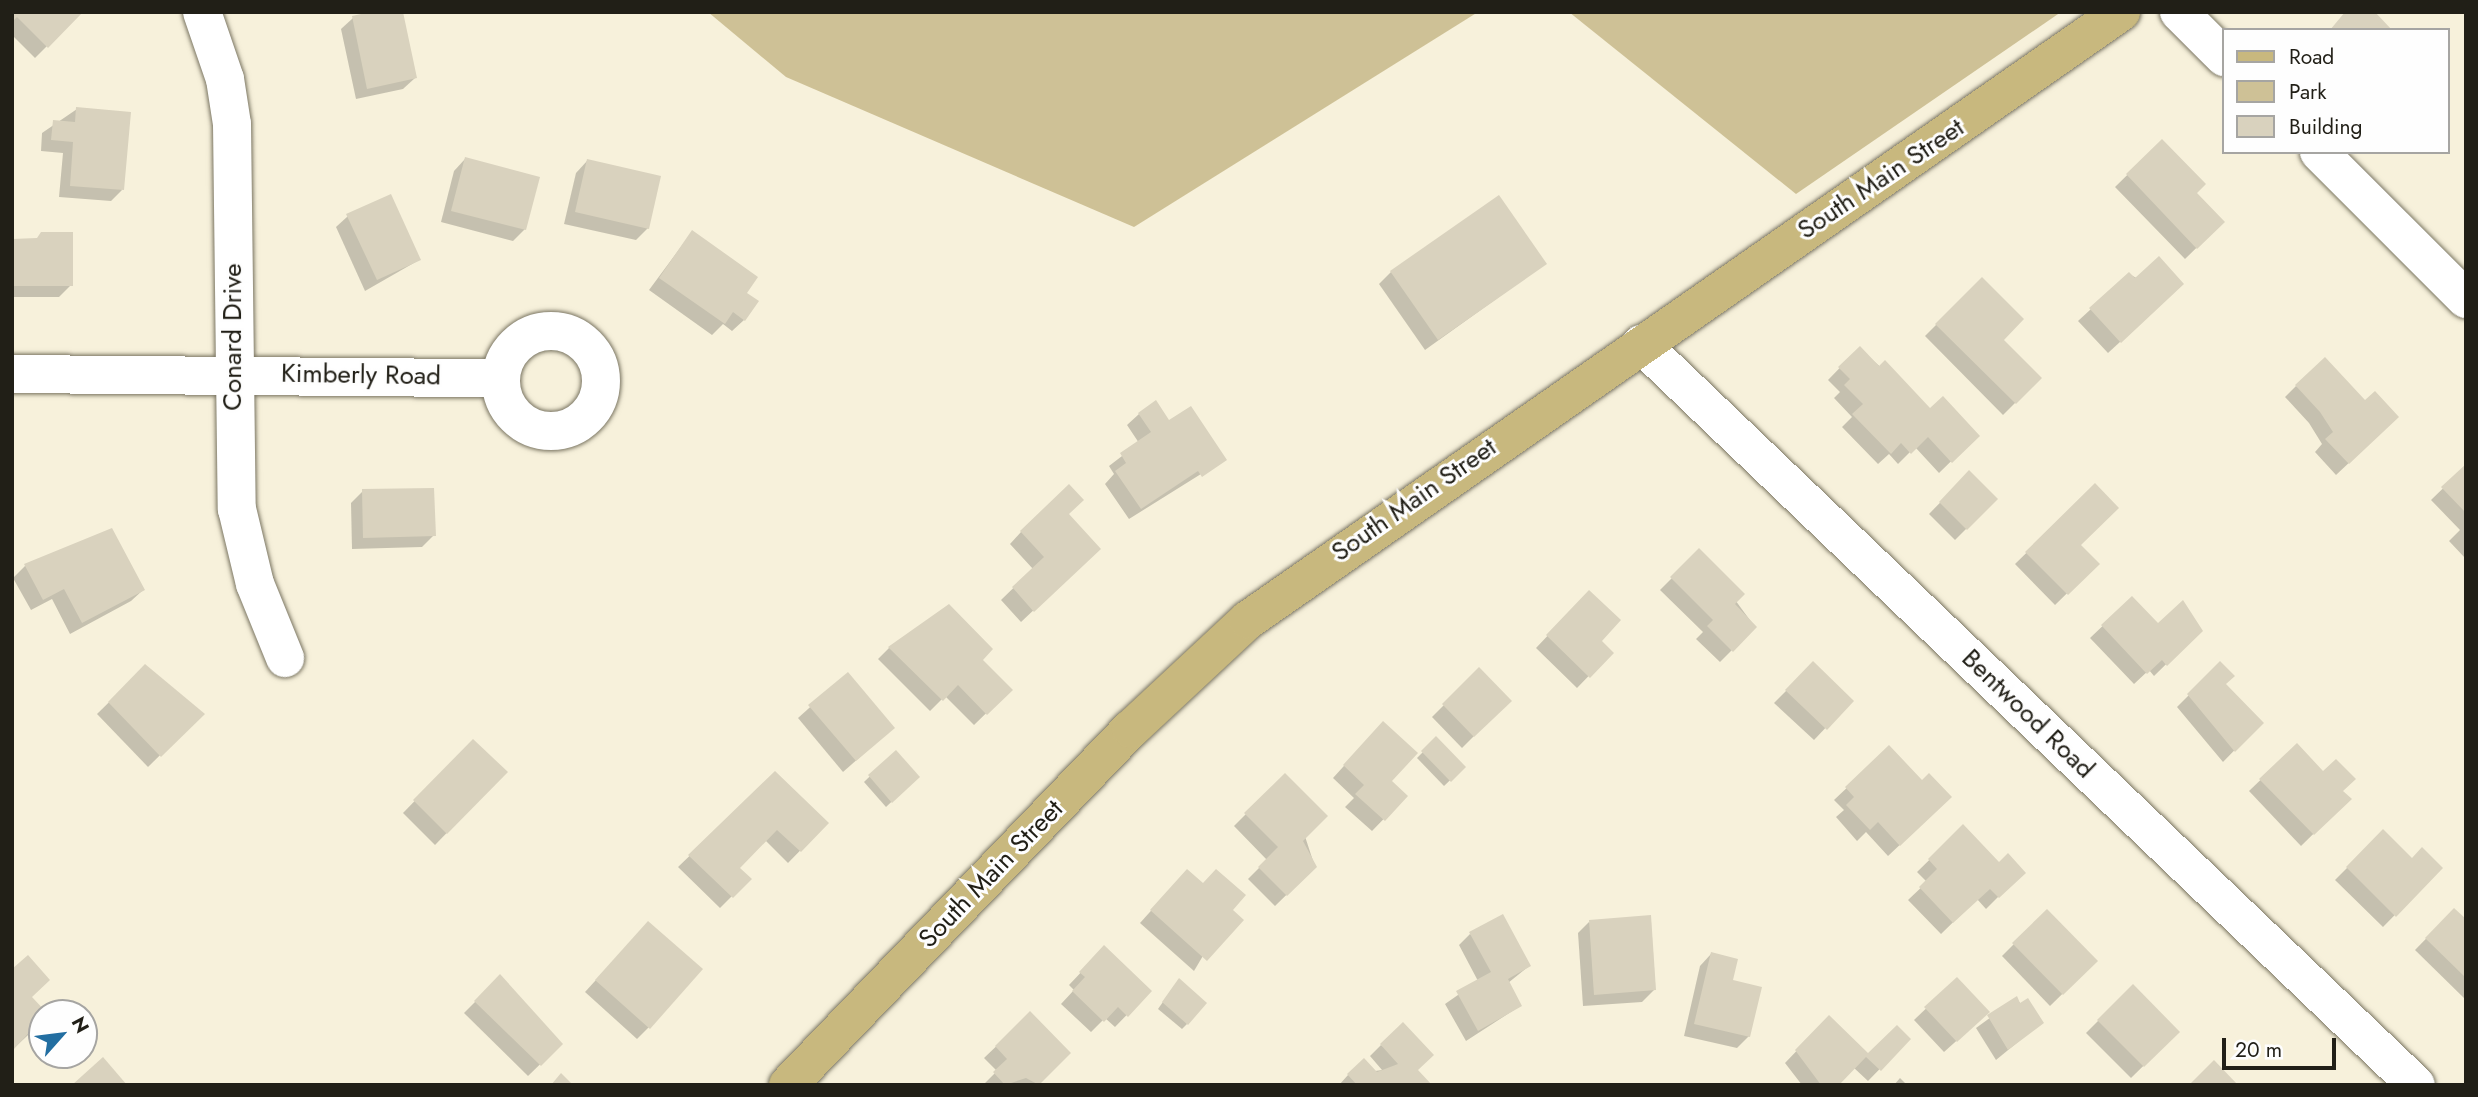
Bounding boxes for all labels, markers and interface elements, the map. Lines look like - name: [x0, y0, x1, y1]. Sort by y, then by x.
- legend: [2222, 28, 2450, 154]
- text: Road: [2289, 42, 2334, 72]
- text: Park: [2289, 77, 2326, 107]
- street label: South Main Street: [1792, 112, 1970, 246]
- text: Building: [2289, 112, 2362, 142]
- street label: Conard Drive: [217, 263, 249, 411]
- street label: Kimberly Road: [281, 358, 441, 392]
- street label: South Main Street: [1326, 432, 1502, 568]
- street label: Bentwood Road: [1955, 643, 2101, 785]
- street label: South Main Street: [913, 794, 1069, 954]
- north arrow: [28, 999, 98, 1069]
- text: N: [65, 1012, 96, 1038]
- scale bar: [2226, 1024, 2340, 1068]
- text: 20 m: [2235, 1035, 2282, 1065]

